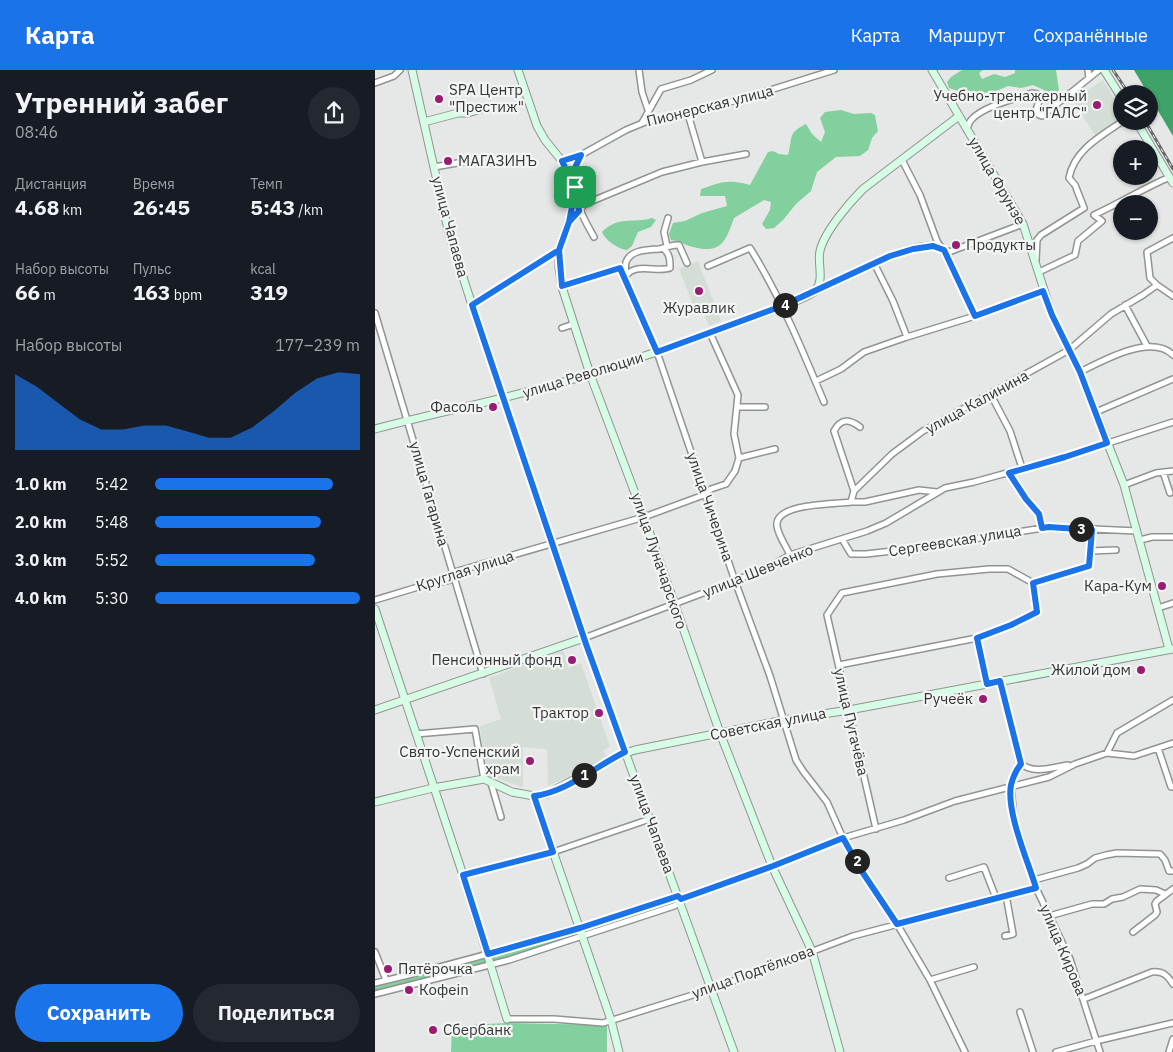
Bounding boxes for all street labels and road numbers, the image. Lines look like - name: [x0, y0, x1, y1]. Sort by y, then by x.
- street label: Пионерская улица: [644, 81, 775, 130]
- street label: улица Фрунзе: [965, 133, 1030, 228]
- street label: улица Чапаева: [428, 174, 473, 280]
- street label: улица Революции: [520, 347, 646, 402]
- street label: улица Калинина: [922, 365, 1032, 438]
- street label: улица Гагарина: [405, 439, 453, 548]
- street label: улица Чичерина: [683, 450, 738, 564]
- street label: улица Луначарского: [627, 490, 692, 631]
- street label: Сергеевская улица: [887, 521, 1023, 560]
- street label: улица Шевченко: [700, 540, 816, 601]
- street label: Круглая улица: [414, 546, 516, 595]
- street label: улица Пугачёва: [830, 666, 873, 777]
- street label: Советская улица: [708, 703, 828, 744]
- street label: улица Чапаева: [626, 772, 679, 876]
- street label: улица Кирова: [1036, 901, 1091, 998]
- street label: улица Подтёлкова: [689, 941, 817, 1002]

